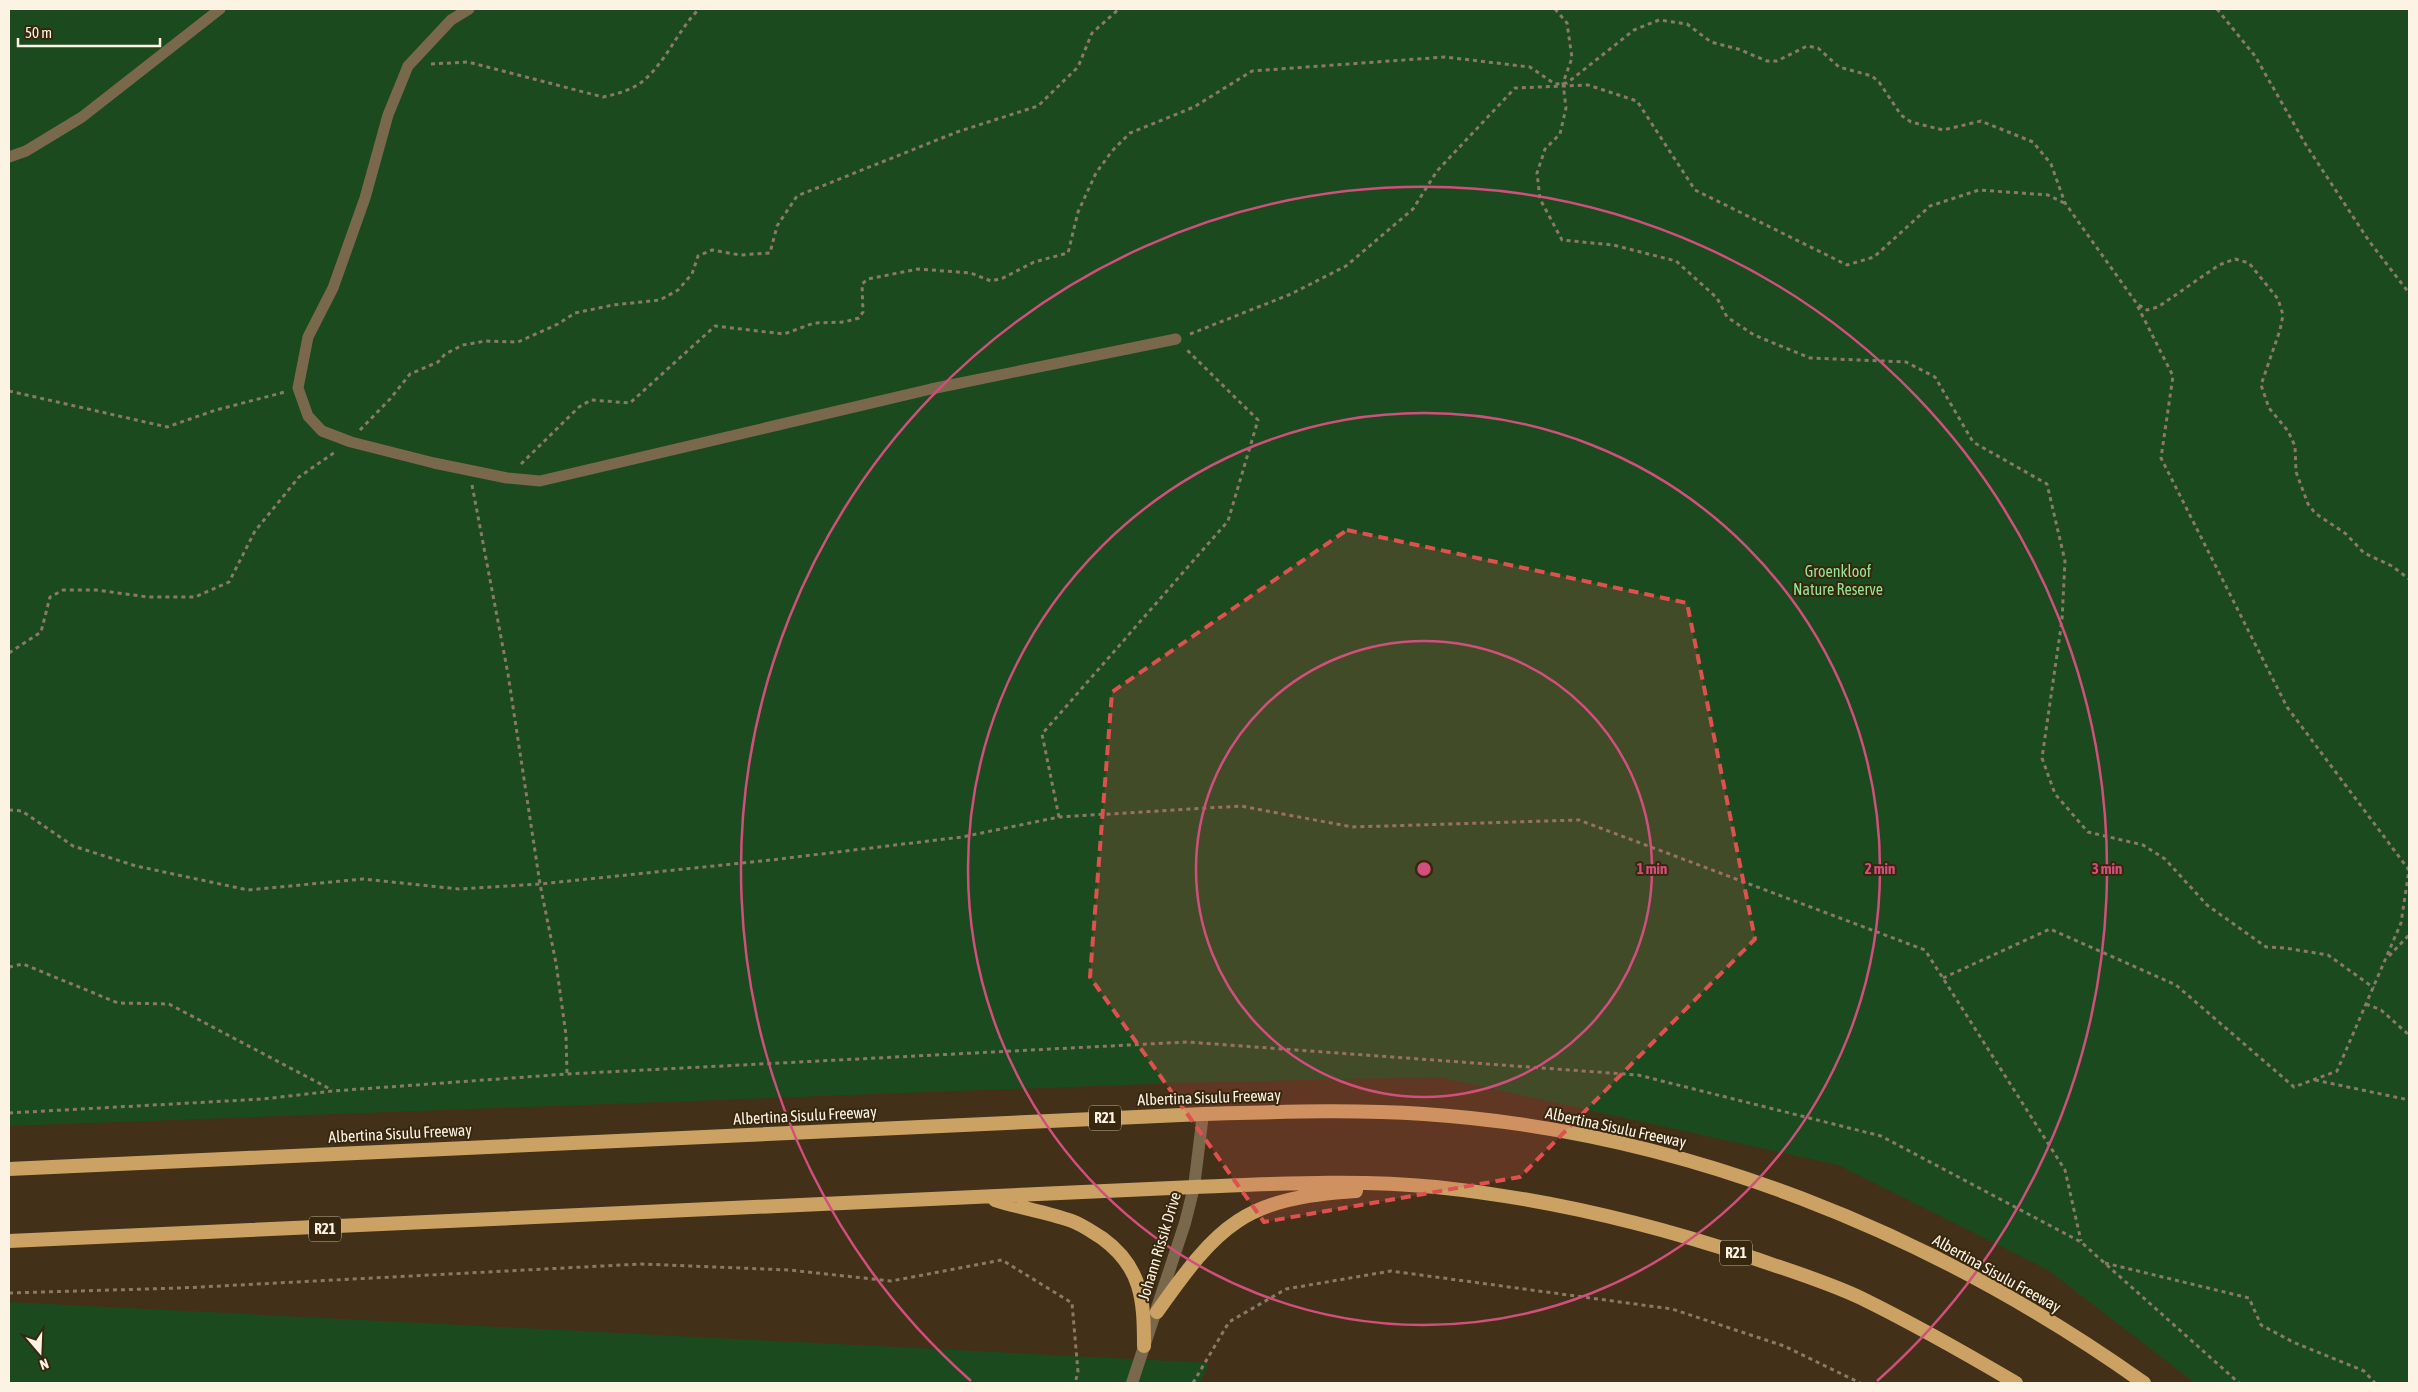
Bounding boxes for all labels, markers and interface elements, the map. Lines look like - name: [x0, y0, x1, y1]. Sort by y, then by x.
- scale bar: [18, 15, 160, 47]
- text: 50 m: [25, 24, 52, 41]
- park label: Groenkloof Nature Reserve: [1793, 562, 1883, 598]
- centre of rings: [1415, 860, 1433, 878]
- text: 1 min: [1637, 860, 1667, 877]
- text: 2 min: [1865, 860, 1895, 877]
- text: 3 min: [2092, 860, 2122, 877]
- street label: Albertina Sisulu Freeway: [1137, 1085, 1282, 1110]
- street label: Albertina Sisulu Freeway: [733, 1102, 878, 1129]
- street label: Albertina Sisulu Freeway: [1544, 1103, 1689, 1152]
- road number: R21: [1089, 1106, 1121, 1130]
- street label: Albertina Sisulu Freeway: [328, 1120, 473, 1147]
- street label: Johann Rissik Drive: [1134, 1190, 1184, 1302]
- road number: R21: [309, 1216, 341, 1242]
- street label: Albertina Sisulu Freeway: [1929, 1230, 2065, 1317]
- road number: R21: [1720, 1240, 1752, 1266]
- north arrow: [15, 1327, 65, 1377]
- text: N: [38, 1355, 51, 1373]

